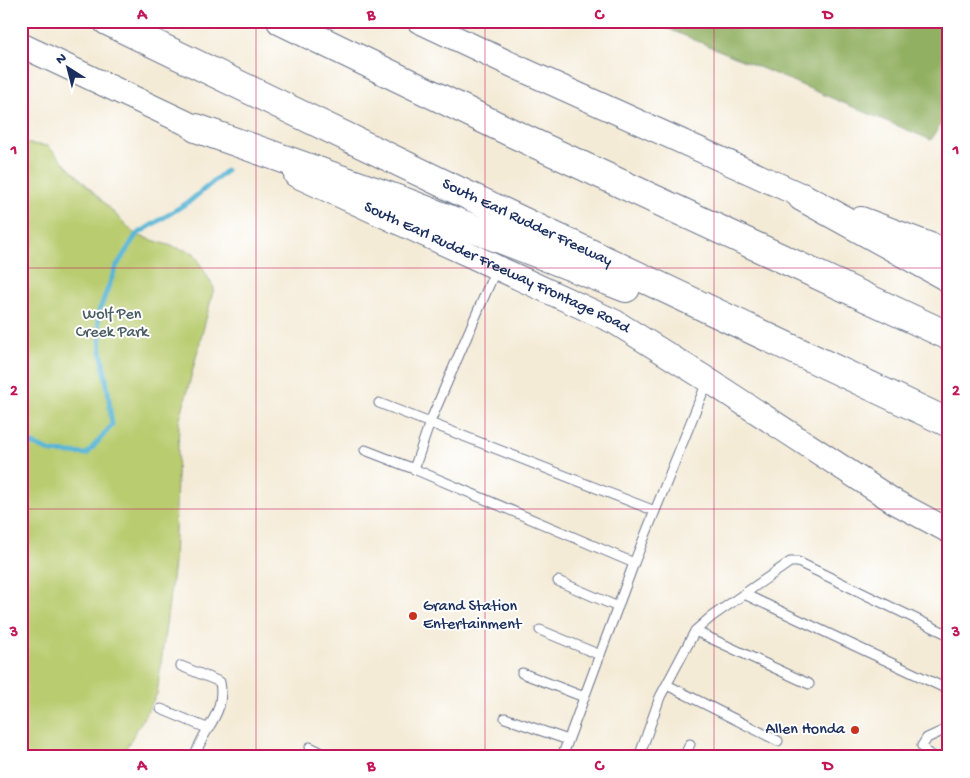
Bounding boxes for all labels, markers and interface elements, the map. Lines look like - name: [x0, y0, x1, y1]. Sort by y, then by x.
- text: A: [136, 7, 148, 26]
- text: B: [366, 7, 376, 26]
- text: C: [594, 7, 605, 26]
- text: D: [821, 7, 834, 26]
- north arrow: [42, 42, 92, 92]
- text: N: [53, 50, 71, 69]
- text: 1: [10, 142, 17, 161]
- text: 1: [952, 142, 959, 161]
- street label: South Earl Rudder Freeway: [439, 175, 615, 272]
- street label: South Earl Rudder Freeway Frontage Road: [361, 198, 634, 339]
- park label: Wolf Pen Creek Park: [76, 306, 150, 343]
- text: 2: [10, 383, 18, 402]
- text: 2: [952, 383, 960, 402]
- place label: Grand Station Entertainment: [423, 598, 523, 635]
- marker: Grand Station Entertainment: [407, 610, 419, 622]
- text: 3: [9, 624, 18, 643]
- text: 3: [951, 624, 960, 643]
- place label: Allen Honda: [766, 721, 846, 740]
- marker: Allen Honda: [849, 724, 861, 736]
- text: A: [136, 758, 148, 777]
- text: B: [366, 758, 376, 777]
- text: C: [594, 758, 605, 777]
- text: D: [821, 758, 834, 777]

